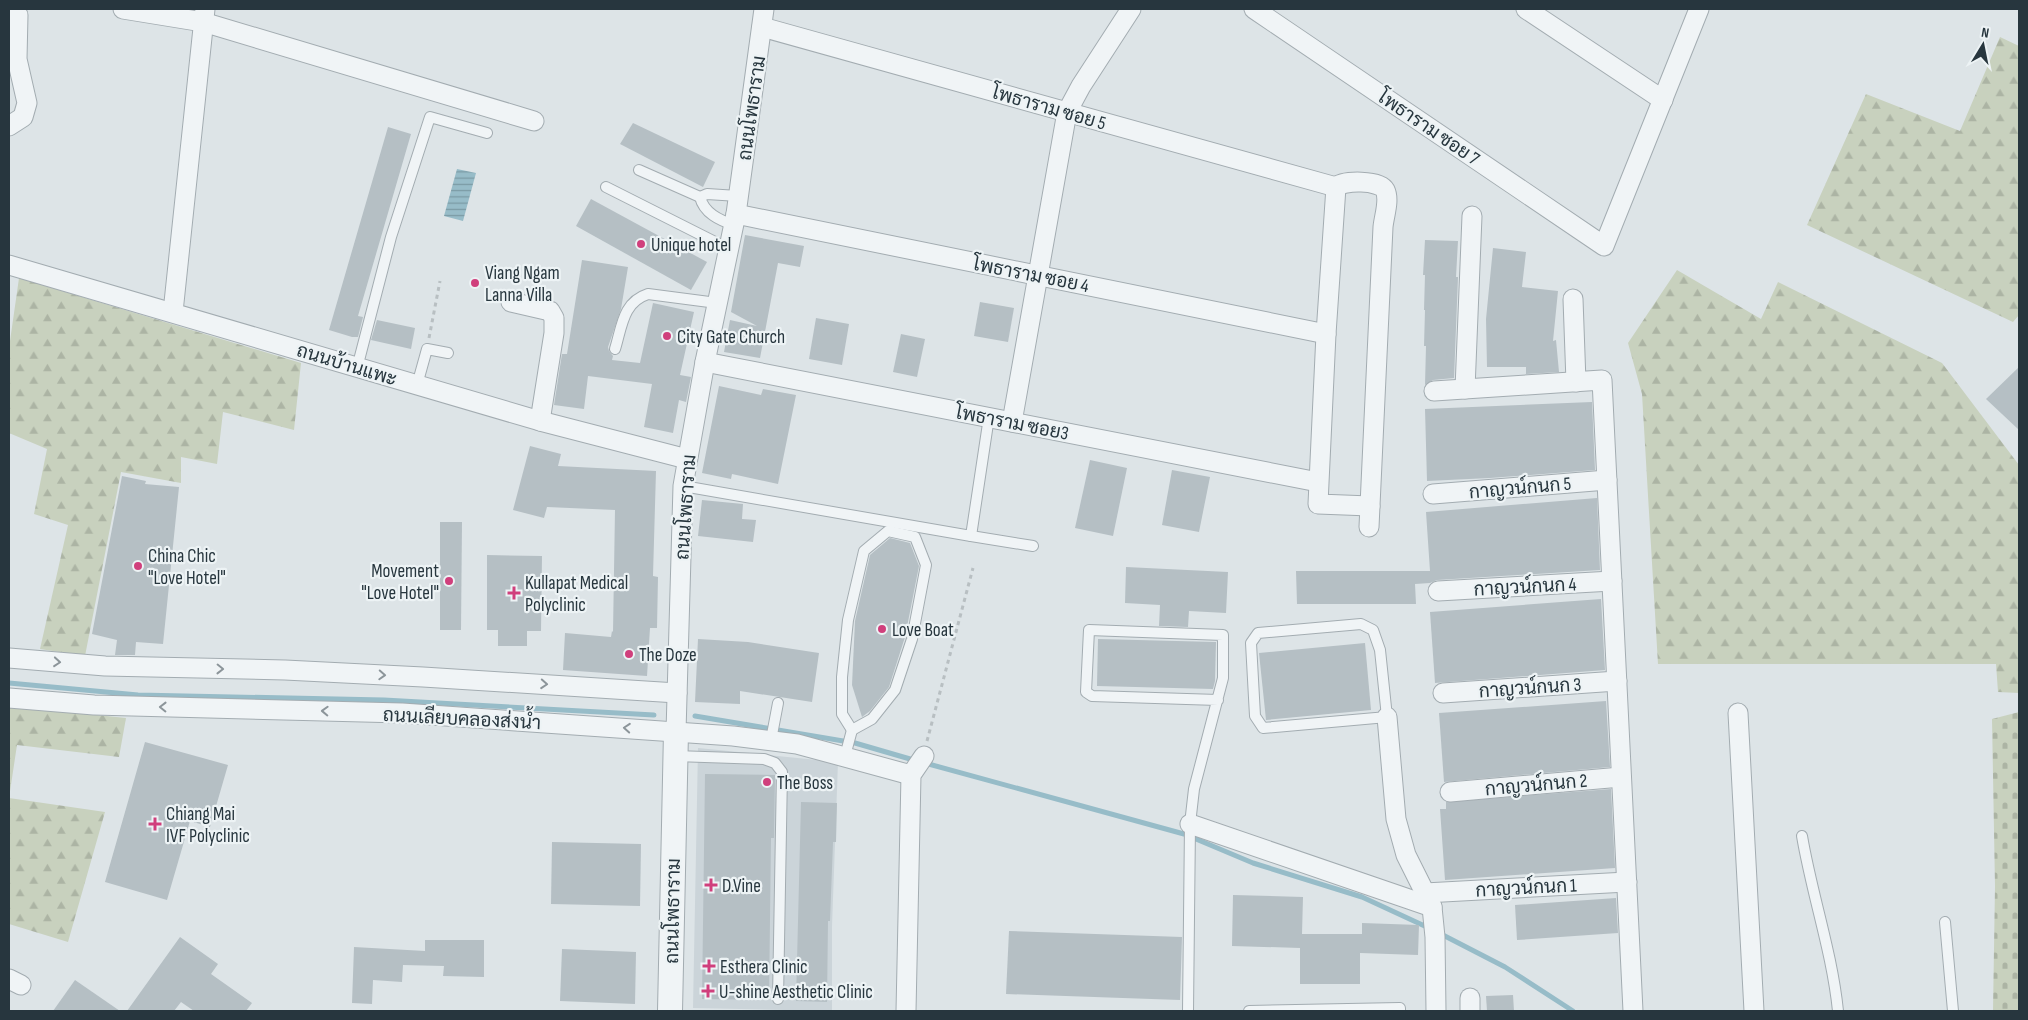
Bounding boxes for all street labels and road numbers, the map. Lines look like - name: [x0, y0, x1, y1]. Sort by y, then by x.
- street label: ถนนโพธาราม: [732, 54, 771, 162]
- street label: โพธาราม ซอย 5: [988, 79, 1109, 136]
- street label: โพธาราม ซอย 7: [1372, 84, 1485, 171]
- street label: โพธาราม ซอย 4: [970, 251, 1091, 298]
- street label: ถนนบ้านแพะ: [294, 338, 400, 392]
- street label: โพธาราม ซอย3: [952, 399, 1071, 446]
- street label: ถนนโพธาราม: [669, 453, 702, 561]
- street label: กาญวน์กนก 5: [1468, 471, 1572, 504]
- street label: กาญวน์กนก 4: [1473, 571, 1577, 602]
- street label: กาญวน์กนก 3: [1478, 671, 1582, 704]
- street label: ถนนเลียบคลองส่งน้ำ: [382, 699, 542, 735]
- street label: กาญวน์กนก 2: [1484, 768, 1588, 801]
- street label: ถนนโพธาราม: [659, 858, 686, 964]
- street label: กาญวน์กนก 1: [1475, 872, 1578, 903]

